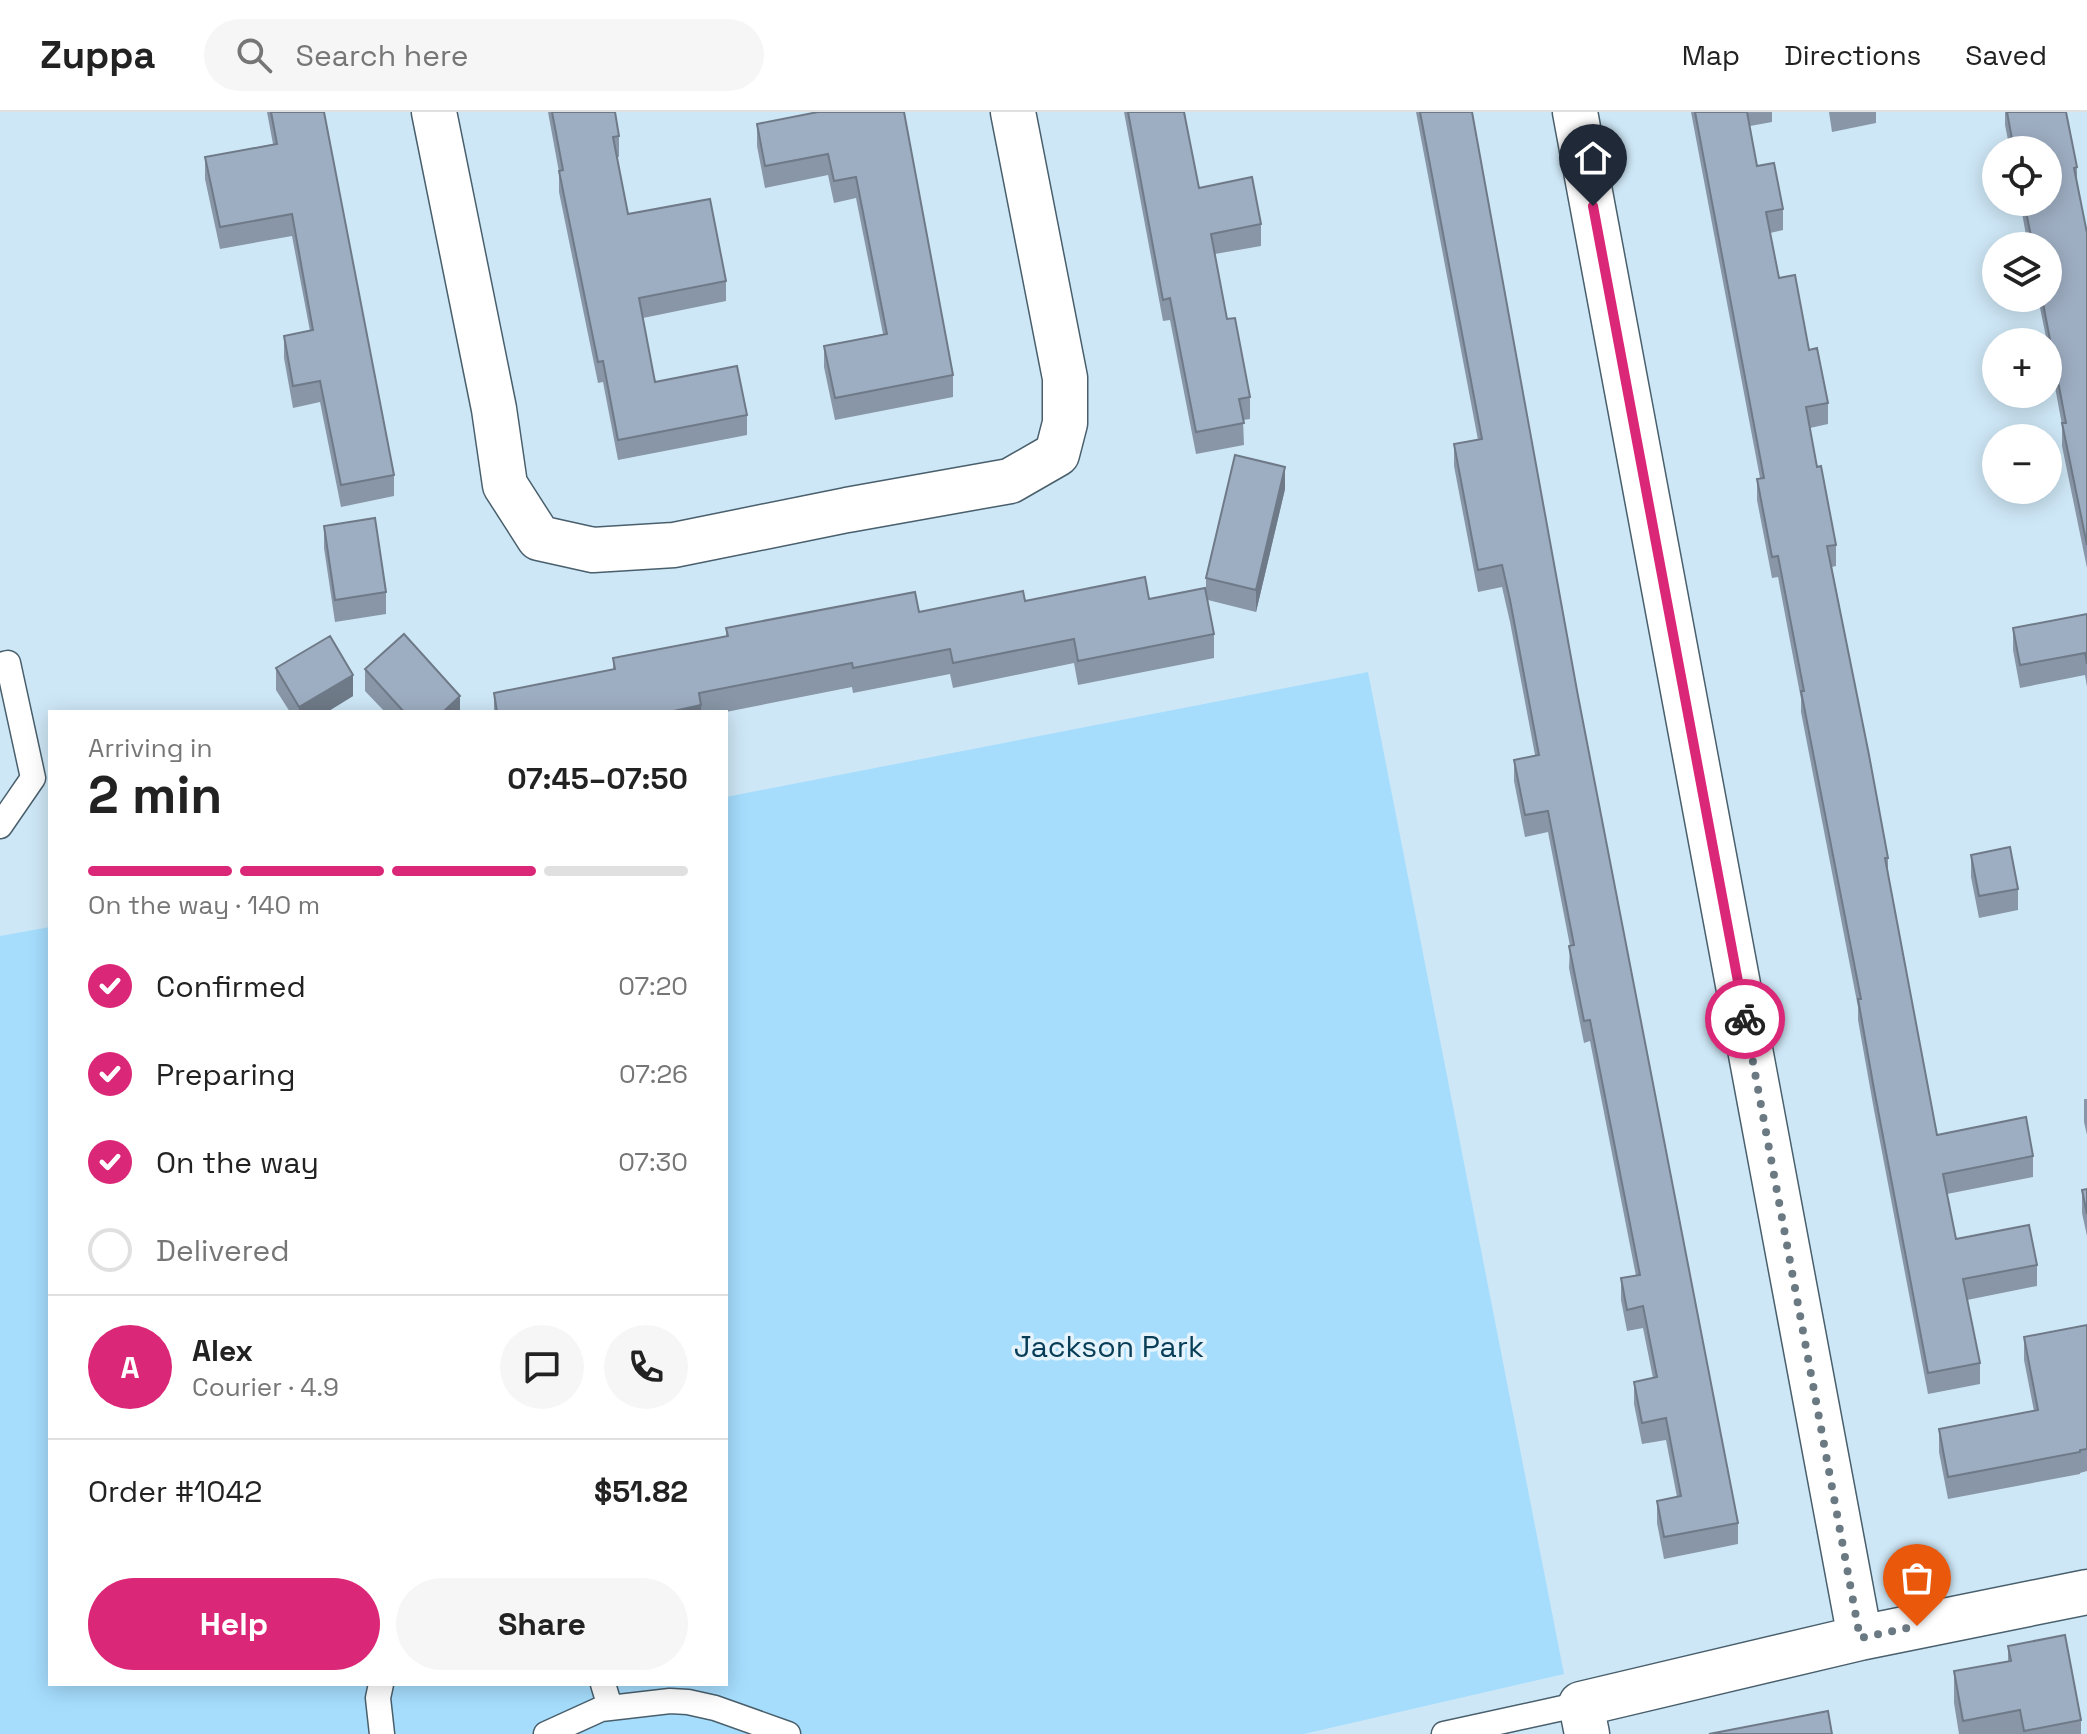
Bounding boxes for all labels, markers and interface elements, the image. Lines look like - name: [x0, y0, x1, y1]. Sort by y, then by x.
- search box: [204, 19, 764, 91]
- text: Zuppa: [40, 31, 156, 79]
- icon: search: [232, 33, 276, 77]
- text: Search here: [296, 36, 468, 75]
- text: Map: [1682, 37, 1740, 73]
- text: Directions: [1784, 37, 1921, 73]
- text: Saved: [1965, 37, 2047, 73]
- pin: [1559, 124, 1627, 206]
- icon: home: [1571, 136, 1615, 180]
- map controls: [1982, 136, 2062, 504]
- button: locate: [1982, 136, 2062, 216]
- button: layers: [1982, 232, 2062, 312]
- button: +: [1982, 328, 2062, 408]
- button: −: [1982, 424, 2062, 504]
- text: Arriving in: [88, 731, 212, 765]
- text: 07:45–07:50: [507, 759, 688, 798]
- text: 2 min: [88, 762, 222, 828]
- text: On the way · 140 m: [88, 888, 320, 922]
- icon: check: [88, 964, 132, 1008]
- text: Confirmed: [156, 967, 306, 1006]
- text: 07:20: [618, 969, 688, 1003]
- courier: [1705, 979, 1785, 1059]
- icon: bike: [1723, 997, 1767, 1041]
- icon: check: [88, 1052, 132, 1096]
- text: Preparing: [156, 1055, 295, 1094]
- text: 07:26: [619, 1057, 688, 1091]
- icon: check: [88, 1140, 132, 1184]
- text: On the way: [156, 1143, 319, 1182]
- text: 07:30: [618, 1145, 688, 1179]
- text: Delivered: [156, 1231, 290, 1270]
- button: chat: [500, 1325, 584, 1409]
- button: phone: [604, 1325, 688, 1409]
- park label: Jackson Park: [1014, 1327, 1204, 1366]
- text: Alex: [192, 1331, 253, 1370]
- text: A: [120, 1348, 140, 1387]
- text: Courier · 4.9: [192, 1370, 339, 1404]
- text: Order #1042: [88, 1472, 262, 1511]
- text: $51.82: [594, 1472, 688, 1511]
- pin: [1883, 1544, 1951, 1626]
- icon: bag: [1895, 1556, 1939, 1600]
- button: Help: [88, 1578, 380, 1670]
- button: Share: [396, 1578, 688, 1670]

